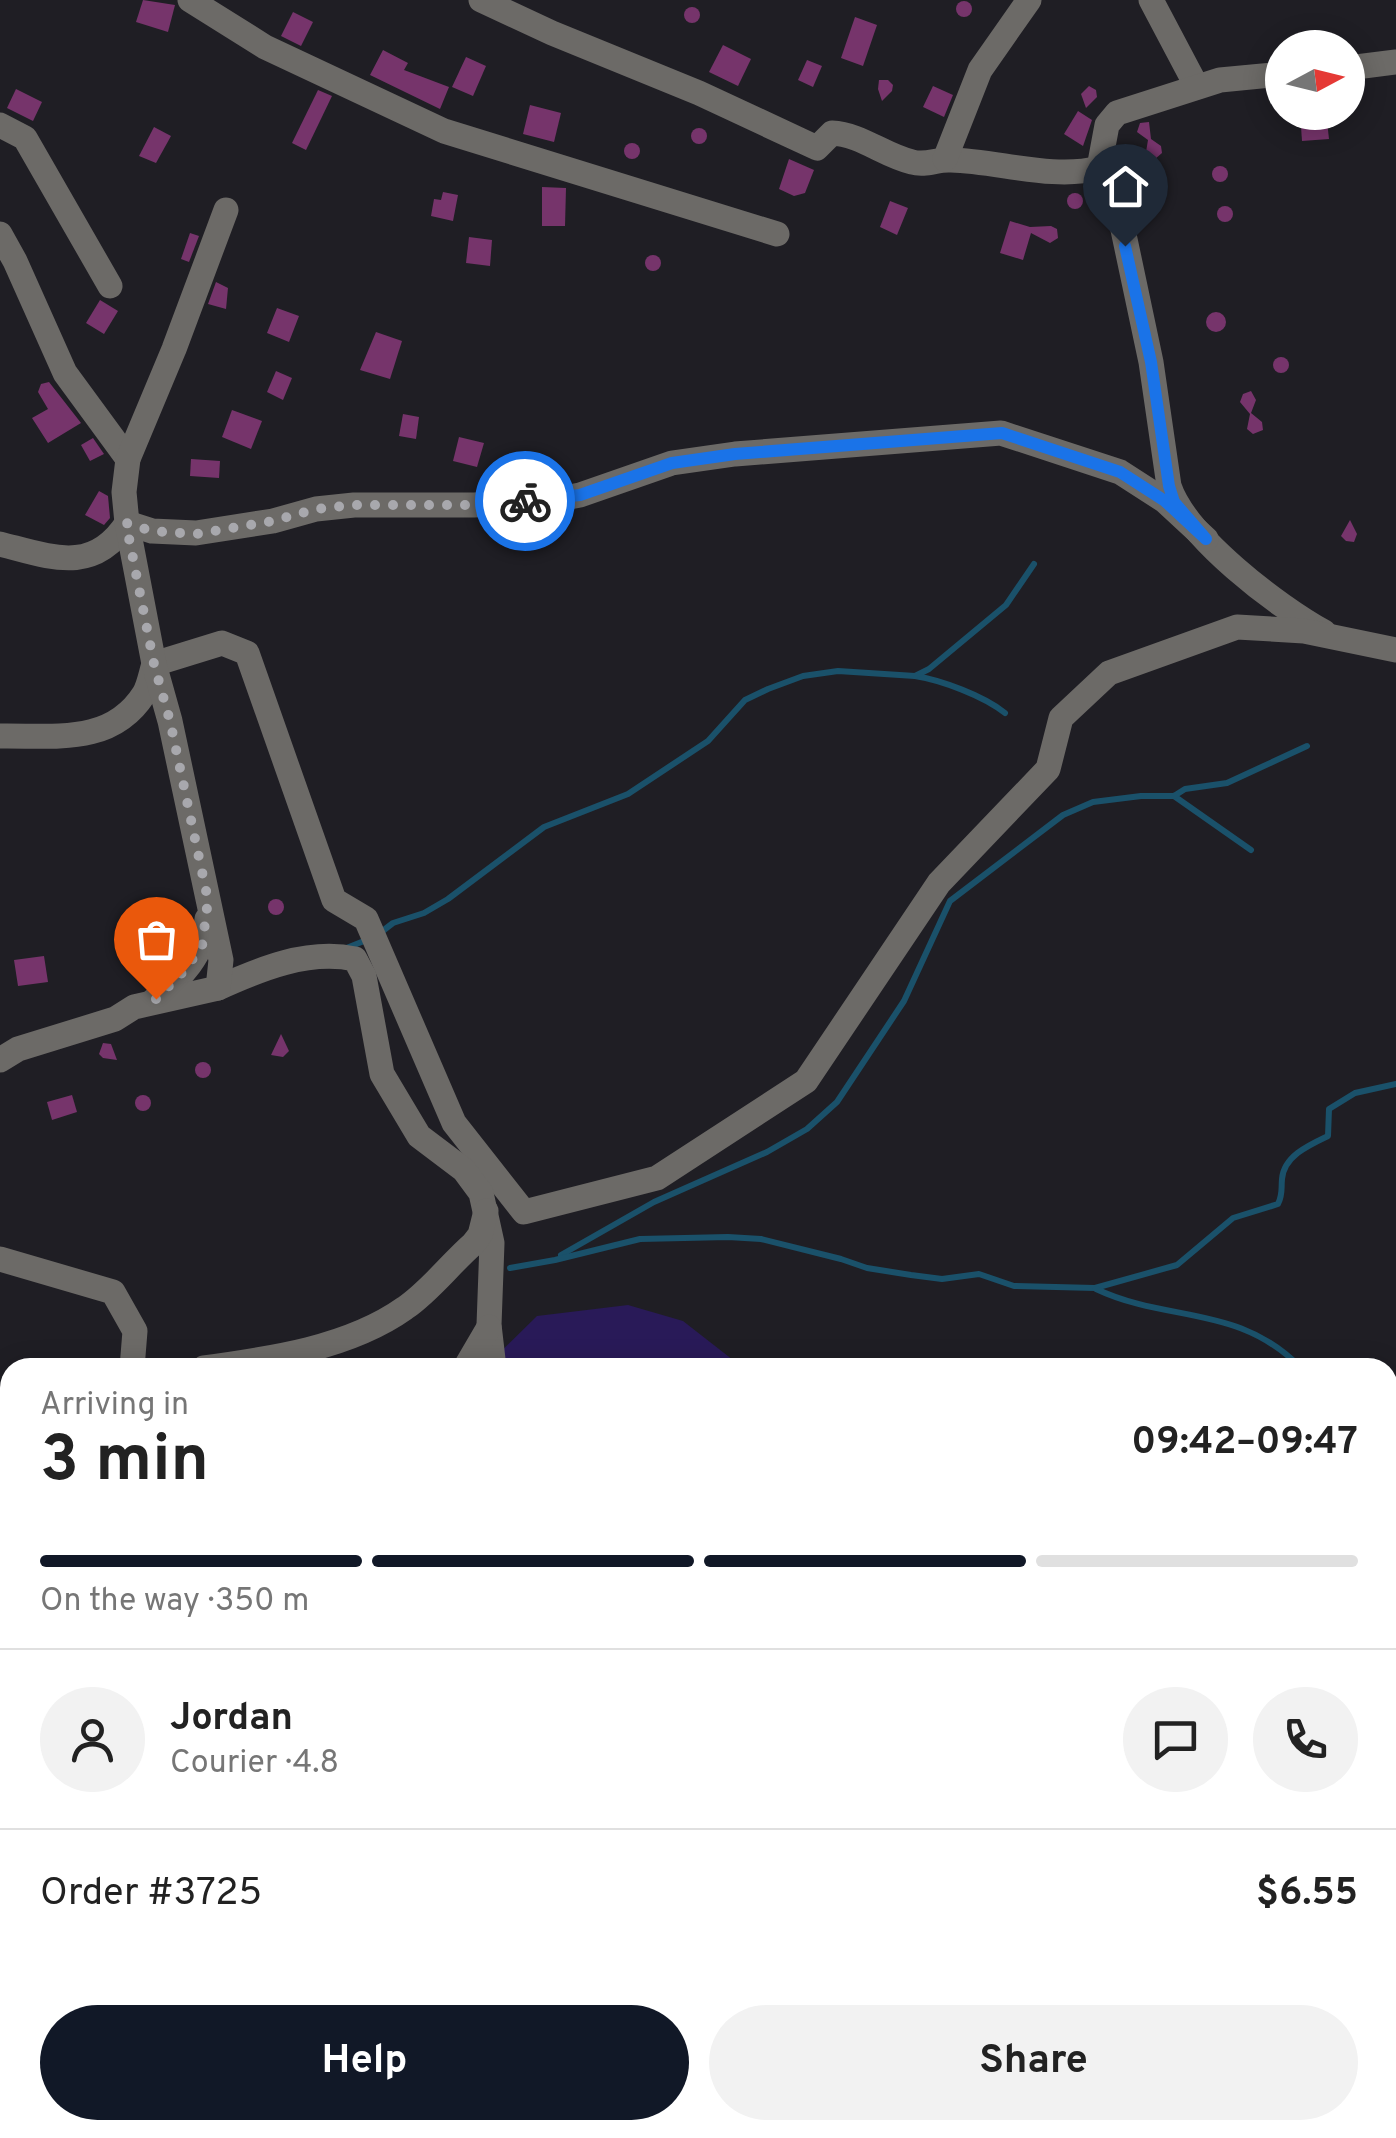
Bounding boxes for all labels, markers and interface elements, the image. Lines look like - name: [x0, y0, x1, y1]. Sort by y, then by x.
- north arrow: [1265, 30, 1365, 130]
- map controls: [1265, 30, 1365, 130]
- pin: [1083, 144, 1168, 247]
- icon: home: [1098, 159, 1153, 214]
- courier: [475, 451, 575, 551]
- icon: bike: [498, 474, 553, 529]
- pin: [114, 897, 199, 1000]
- icon: bag: [129, 912, 184, 967]
- text: Arriving in: [40, 1386, 189, 1426]
- text: 09:42–09:47: [1131, 1419, 1358, 1468]
- text: 3 min: [40, 1422, 209, 1504]
- text: On the way · 350 m: [40, 1582, 309, 1622]
- button: person: [40, 1687, 145, 1792]
- button: chat: [1123, 1687, 1228, 1792]
- button: phone: [1253, 1687, 1358, 1792]
- text: Jordan: [170, 1695, 293, 1744]
- text: Courier · 4.8: [170, 1744, 339, 1784]
- text: Order #3725: [40, 1870, 262, 1919]
- text: $6.55: [1256, 1870, 1358, 1919]
- button: Help: [40, 2005, 689, 2120]
- button: Share: [709, 2005, 1358, 2120]

